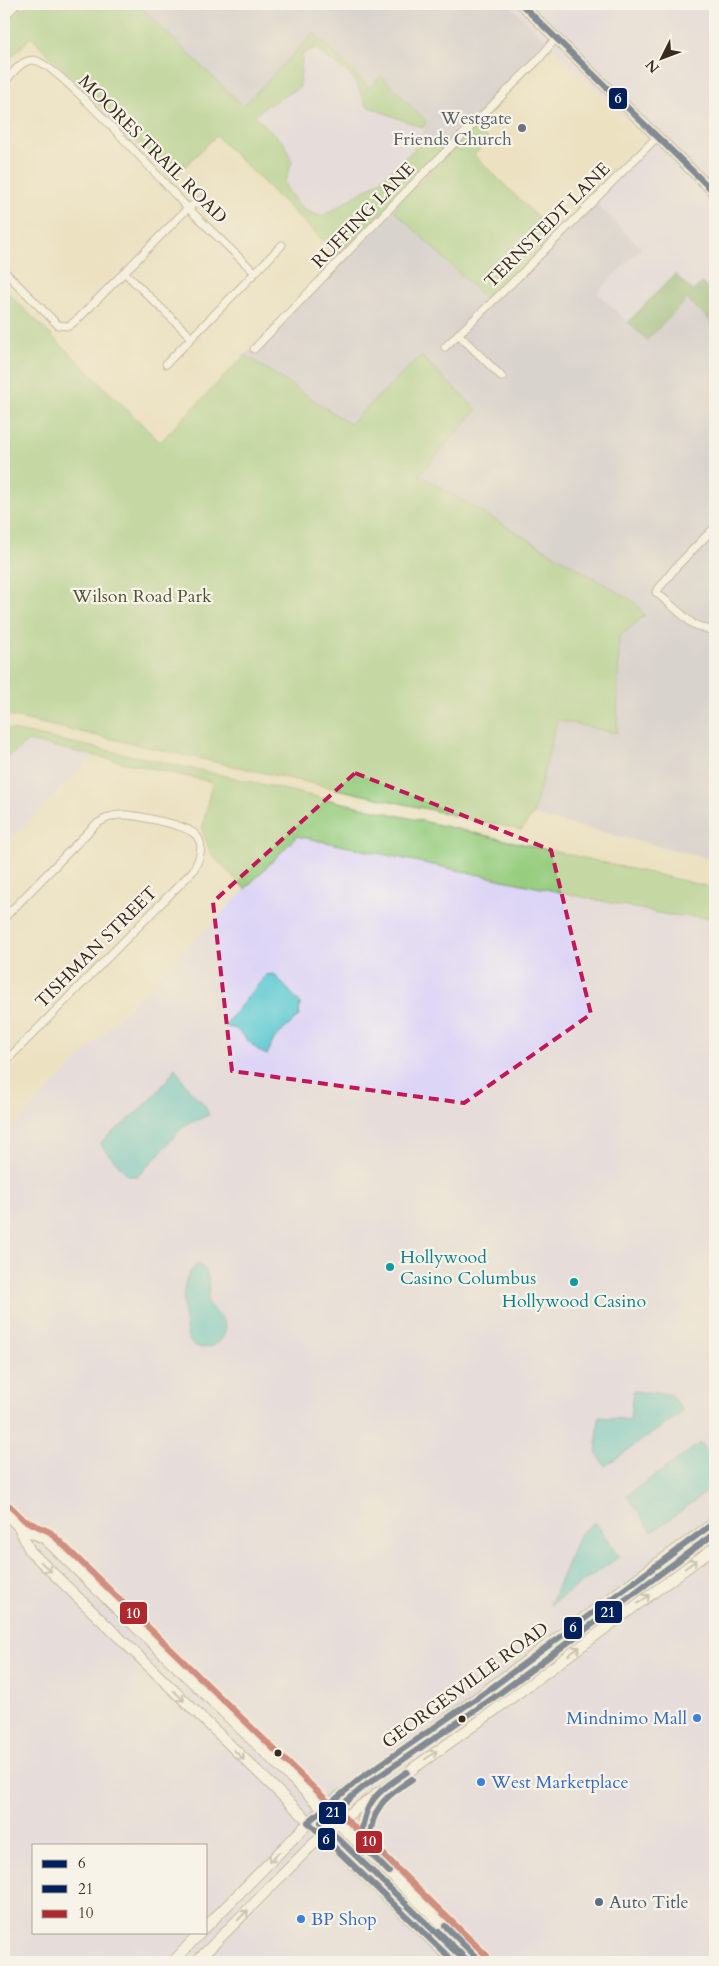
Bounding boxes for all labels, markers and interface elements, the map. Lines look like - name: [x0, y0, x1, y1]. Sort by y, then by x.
- north arrow: [636, 32, 686, 82]
- text: N: [642, 55, 664, 77]
- street label: MOORES TRAIL ROAD: [73, 69, 233, 229]
- line badge: 6: [608, 87, 628, 110]
- text: 6: [614, 89, 622, 108]
- place label: Westgate Friends Church: [393, 106, 512, 152]
- marker: Westgate Friends Church: [516, 122, 528, 134]
- street label: RUFFING LANE: [306, 157, 420, 274]
- street label: TERNSTEDT LANE: [479, 157, 616, 294]
- park label: Wilson Road Park: [71, 584, 212, 609]
- street label: TISHMAN STREET: [30, 881, 163, 1014]
- place label: Hollywood Casino Columbus: [400, 1245, 536, 1291]
- marker: Hollywood Casino Columbus: [384, 1261, 396, 1273]
- marker: Hollywood Casino: [568, 1276, 580, 1288]
- place label: Hollywood Casino: [502, 1289, 646, 1314]
- one-way arrow: [684, 1559, 698, 1569]
- one-way arrow: [40, 1561, 52, 1573]
- one-way arrow: [637, 1593, 650, 1604]
- line badge: 21: [594, 1600, 623, 1624]
- line badge: 10: [119, 1601, 148, 1625]
- text: 21: [601, 1603, 615, 1622]
- text: 10: [126, 1604, 140, 1623]
- street label: GEORGESVILLE ROAD: [377, 1616, 554, 1754]
- line badge: 6: [563, 1616, 583, 1640]
- text: 6: [569, 1618, 577, 1637]
- one-way arrow: [567, 1646, 581, 1656]
- one-way arrow: [173, 1690, 185, 1702]
- place label: Mindnimo Mall: [566, 1706, 687, 1731]
- marker: Mindnimo Mall: [691, 1712, 703, 1724]
- unlabelled marker: [457, 1714, 467, 1724]
- unlabelled marker: [273, 1748, 283, 1758]
- one-way arrow: [233, 1749, 246, 1761]
- one-way arrow: [424, 1750, 438, 1760]
- place label: West Marketplace: [490, 1770, 629, 1795]
- marker: West Marketplace: [475, 1776, 487, 1788]
- line badge: 21: [318, 1801, 347, 1825]
- text: 21: [326, 1803, 340, 1822]
- line badge: 6: [317, 1827, 336, 1851]
- text: 6: [322, 1830, 330, 1849]
- line badge: 10: [355, 1830, 383, 1854]
- text: 10: [362, 1832, 376, 1851]
- legend: [32, 1844, 208, 1934]
- one-way arrow: [268, 1850, 280, 1863]
- text: 6: [78, 1853, 86, 1873]
- text: 21: [78, 1879, 93, 1899]
- place label: Auto Title: [609, 1890, 689, 1915]
- marker: Auto Title: [593, 1896, 605, 1908]
- text: 10: [78, 1903, 94, 1923]
- place label: BP Shop: [311, 1907, 377, 1932]
- one-way arrow: [237, 1909, 249, 1922]
- marker: BP Shop: [295, 1913, 307, 1925]

